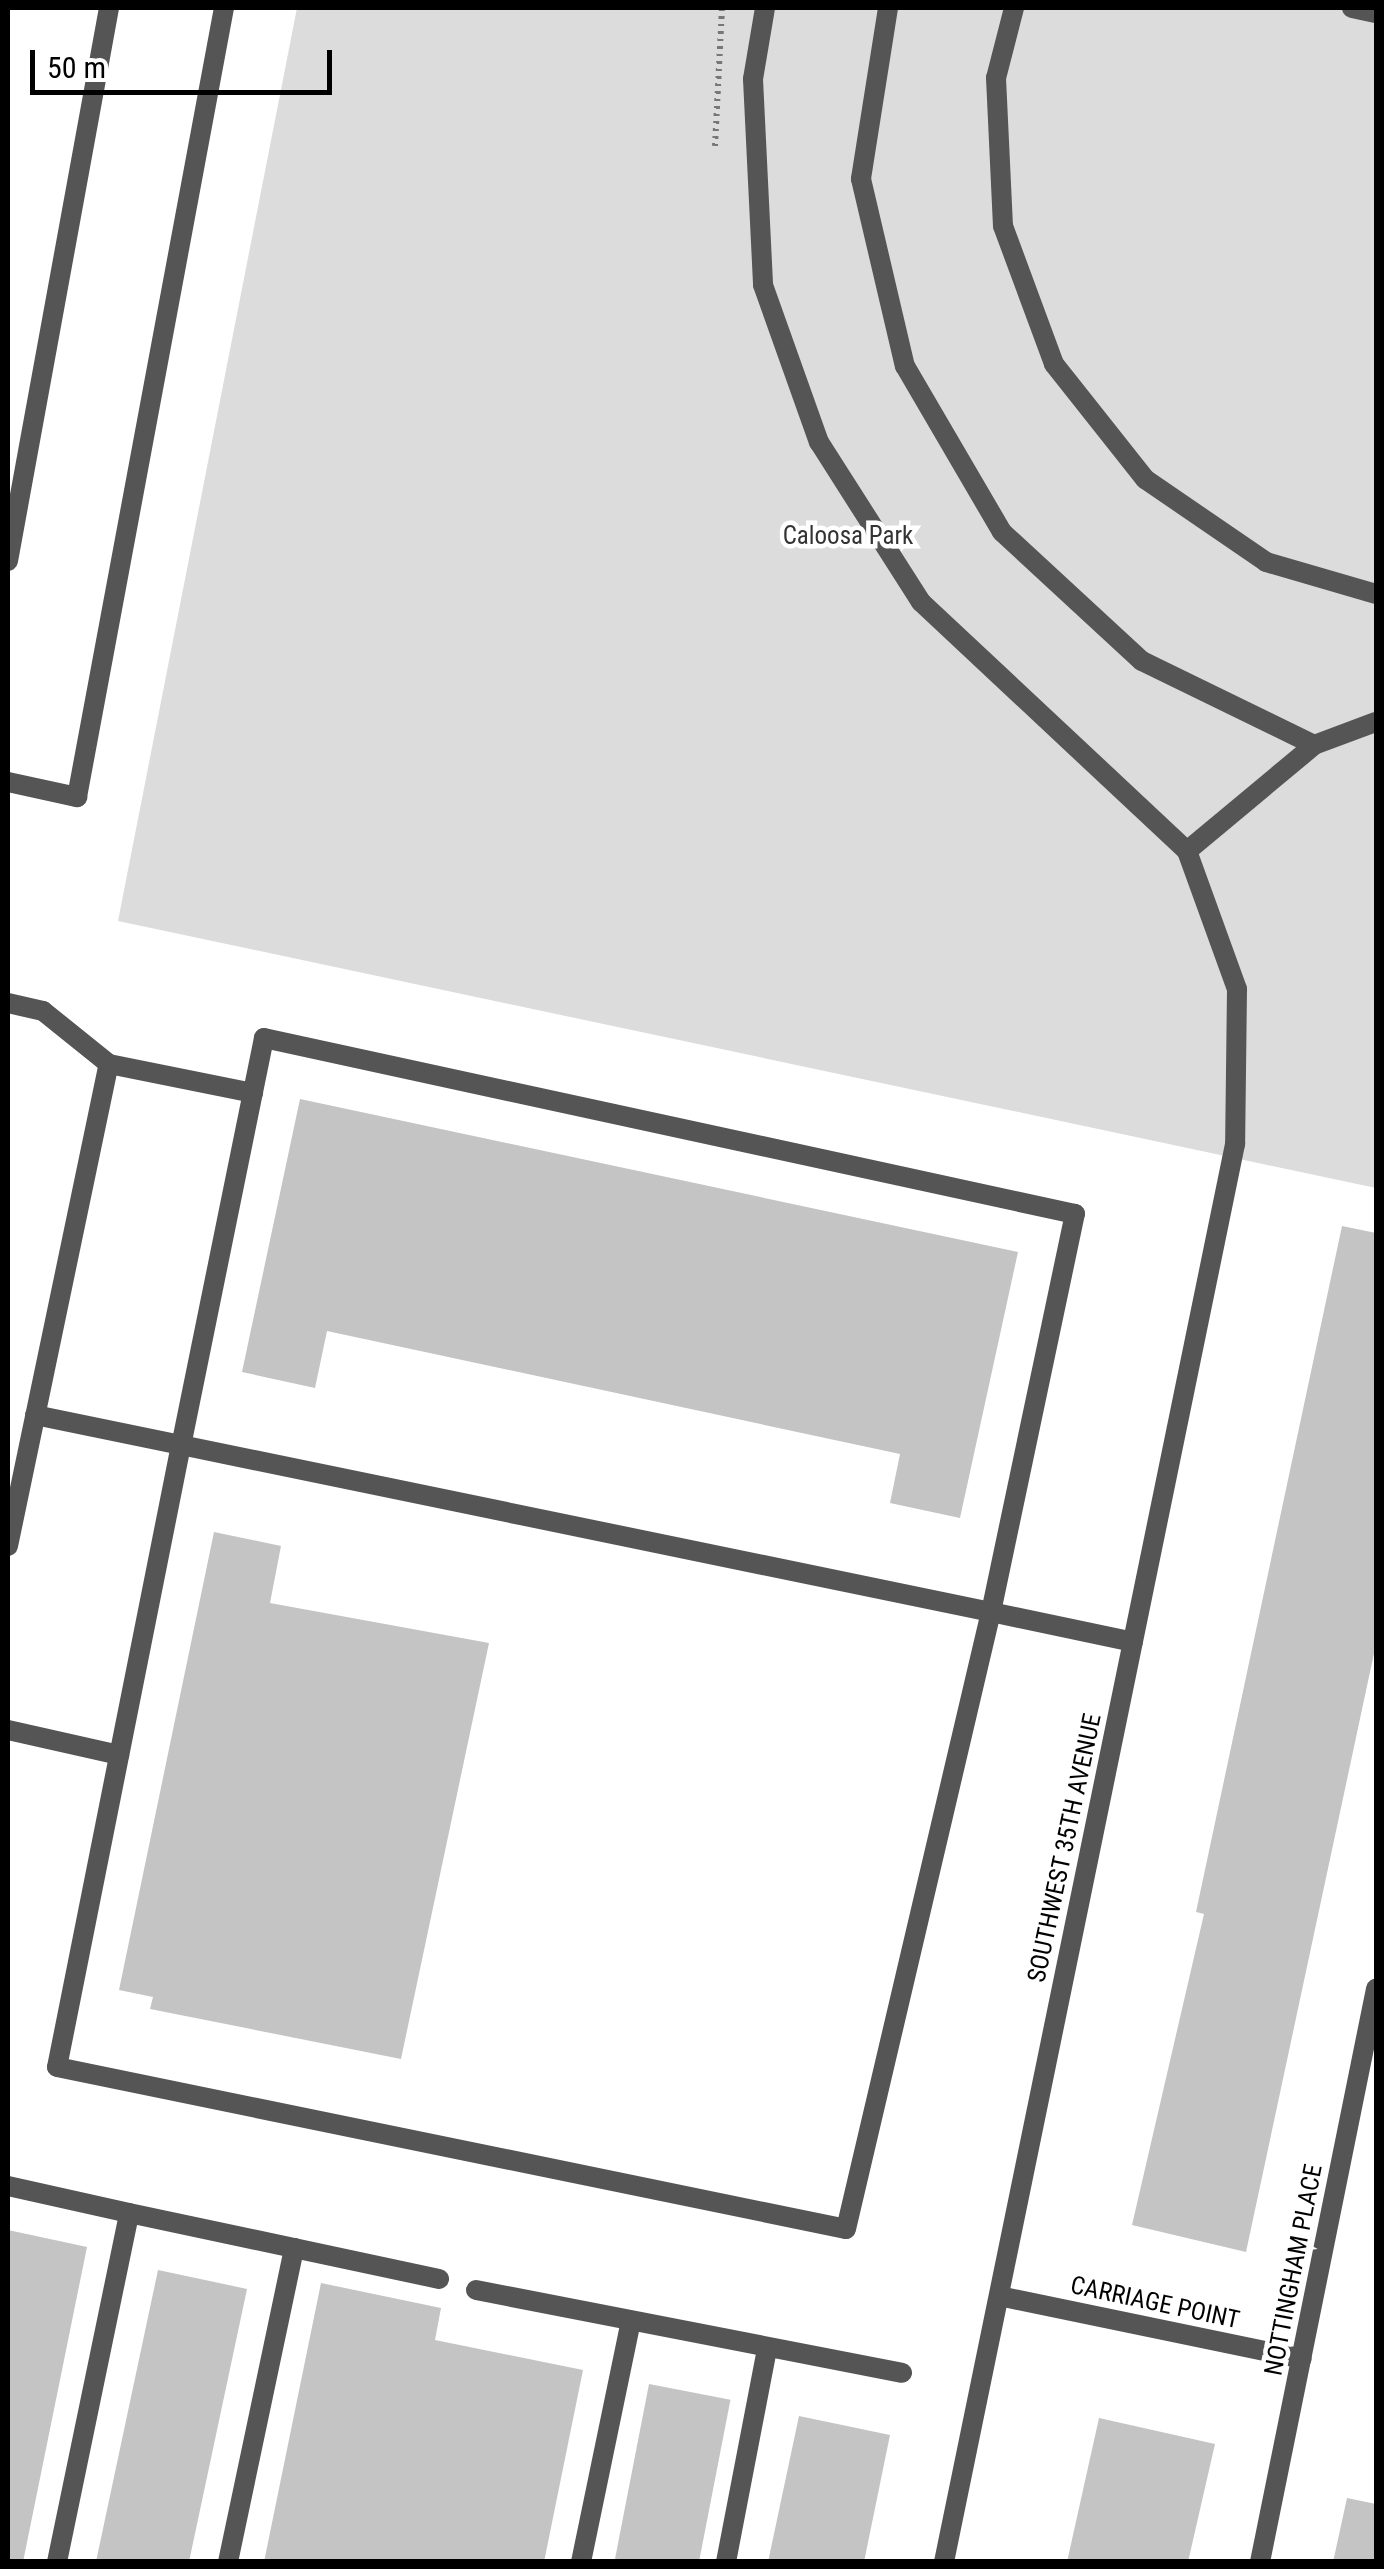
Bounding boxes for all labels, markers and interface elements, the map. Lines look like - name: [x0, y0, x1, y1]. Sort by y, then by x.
- scale bar: [35, 30, 338, 92]
- text: 50 m: [47, 50, 106, 85]
- park label: Caloosa Park: [783, 521, 913, 551]
- street label: SOUTHWEST 35TH AVENUE: [1022, 1711, 1108, 1985]
- street label: NOTTINGHAM PLACE: [1259, 2162, 1329, 2378]
- street label: CARRIAGE POINT: [1068, 2270, 1242, 2336]

